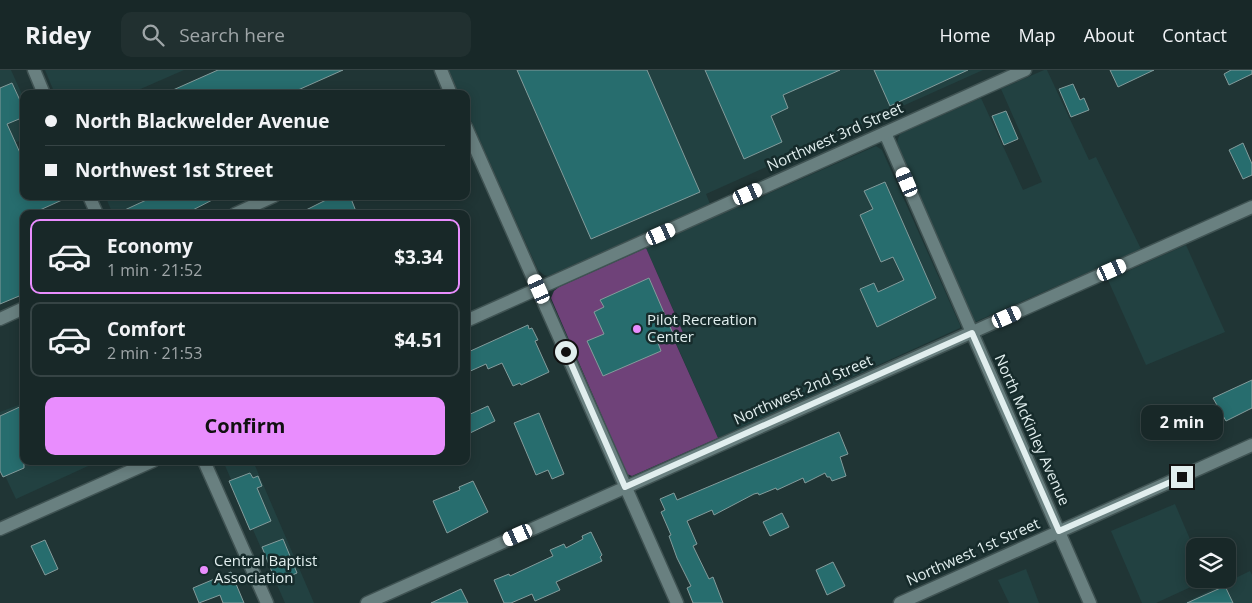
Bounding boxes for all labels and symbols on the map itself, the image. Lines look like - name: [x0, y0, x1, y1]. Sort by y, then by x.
- street label: Northwest 3rd Street: [763, 97, 906, 175]
- car: [894, 165, 919, 199]
- car: [731, 181, 764, 207]
- car: [644, 221, 677, 247]
- car: [1095, 257, 1128, 283]
- car: [526, 272, 551, 306]
- car: [990, 304, 1023, 330]
- place label: Pilot Recreation Center: [647, 309, 757, 346]
- marker: Pilot Recreation Center: [631, 323, 643, 335]
- route start: [555, 341, 577, 363]
- street label: Northwest 2nd Street: [730, 349, 875, 429]
- street label: North McKinley Avenue: [991, 351, 1075, 508]
- callout: 2 min: [1141, 404, 1223, 440]
- route end: [1171, 466, 1193, 488]
- street label: Northwest 1st Street: [903, 513, 1043, 590]
- car: [501, 522, 534, 548]
- place label: Central Baptist Association: [214, 550, 317, 587]
- marker: Central Baptist Association: [198, 564, 210, 576]

